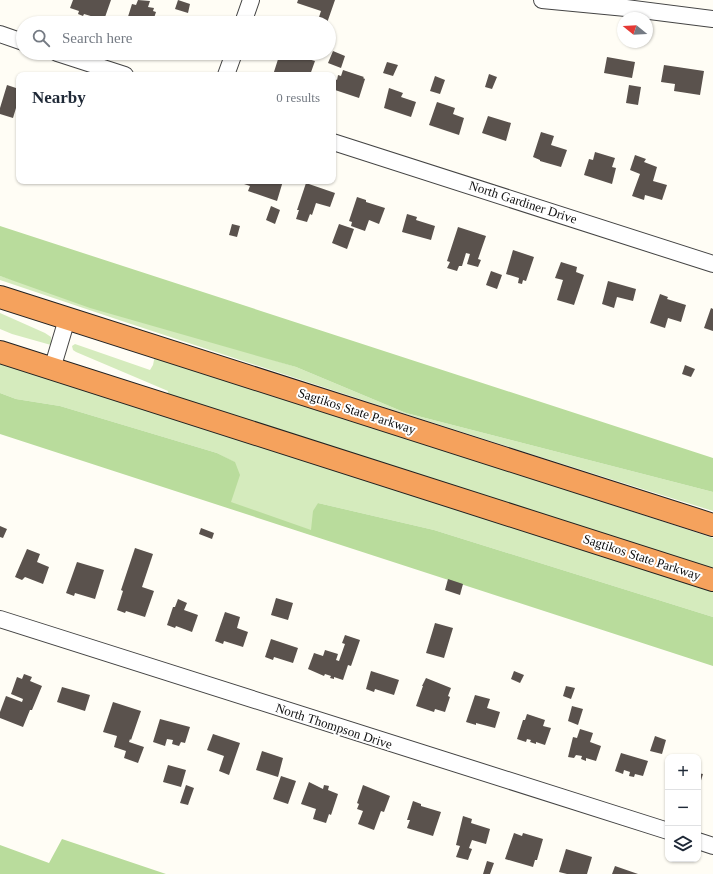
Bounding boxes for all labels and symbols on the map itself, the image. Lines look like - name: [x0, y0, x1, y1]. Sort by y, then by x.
- north arrow: [617, 12, 653, 48]
- street label: North Gardiner Drive: [467, 177, 579, 227]
- street label: Sagtikos State Parkway: [296, 385, 418, 437]
- street label: Sagtikos State Parkway: [581, 531, 703, 583]
- street label: North Thompson Drive: [274, 700, 394, 752]

